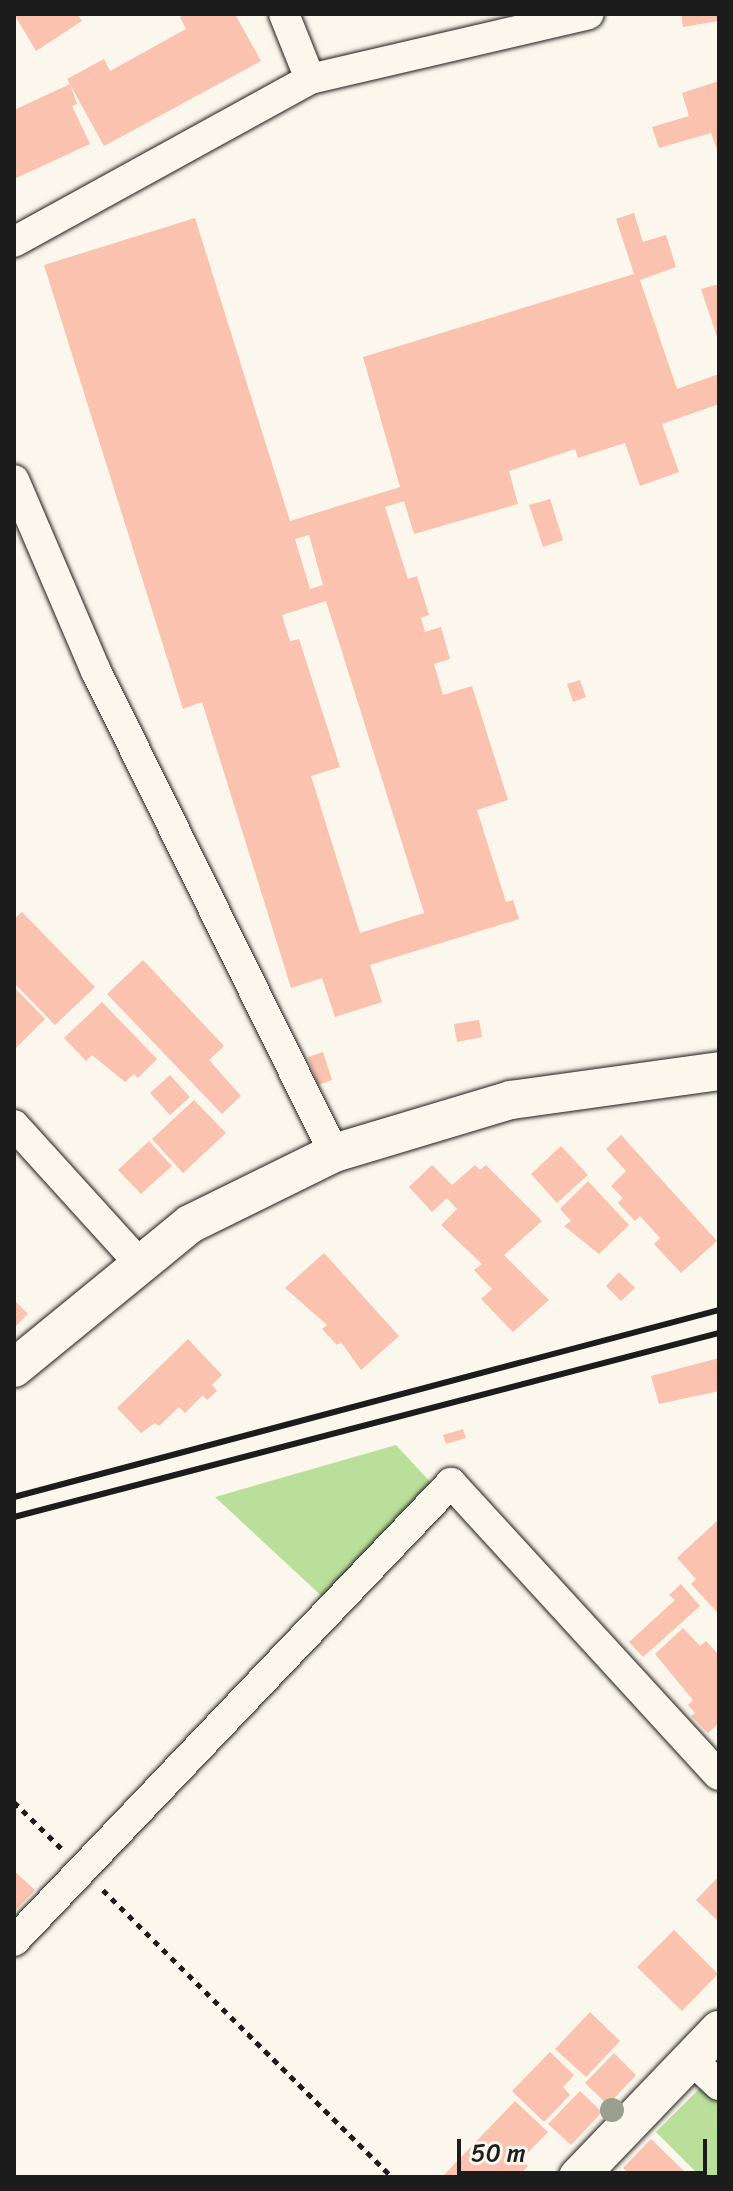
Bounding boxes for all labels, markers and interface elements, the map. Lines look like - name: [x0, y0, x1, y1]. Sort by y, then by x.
- scale bar: [461, 2123, 711, 2173]
- text: 50 m: [471, 2132, 526, 2174]

